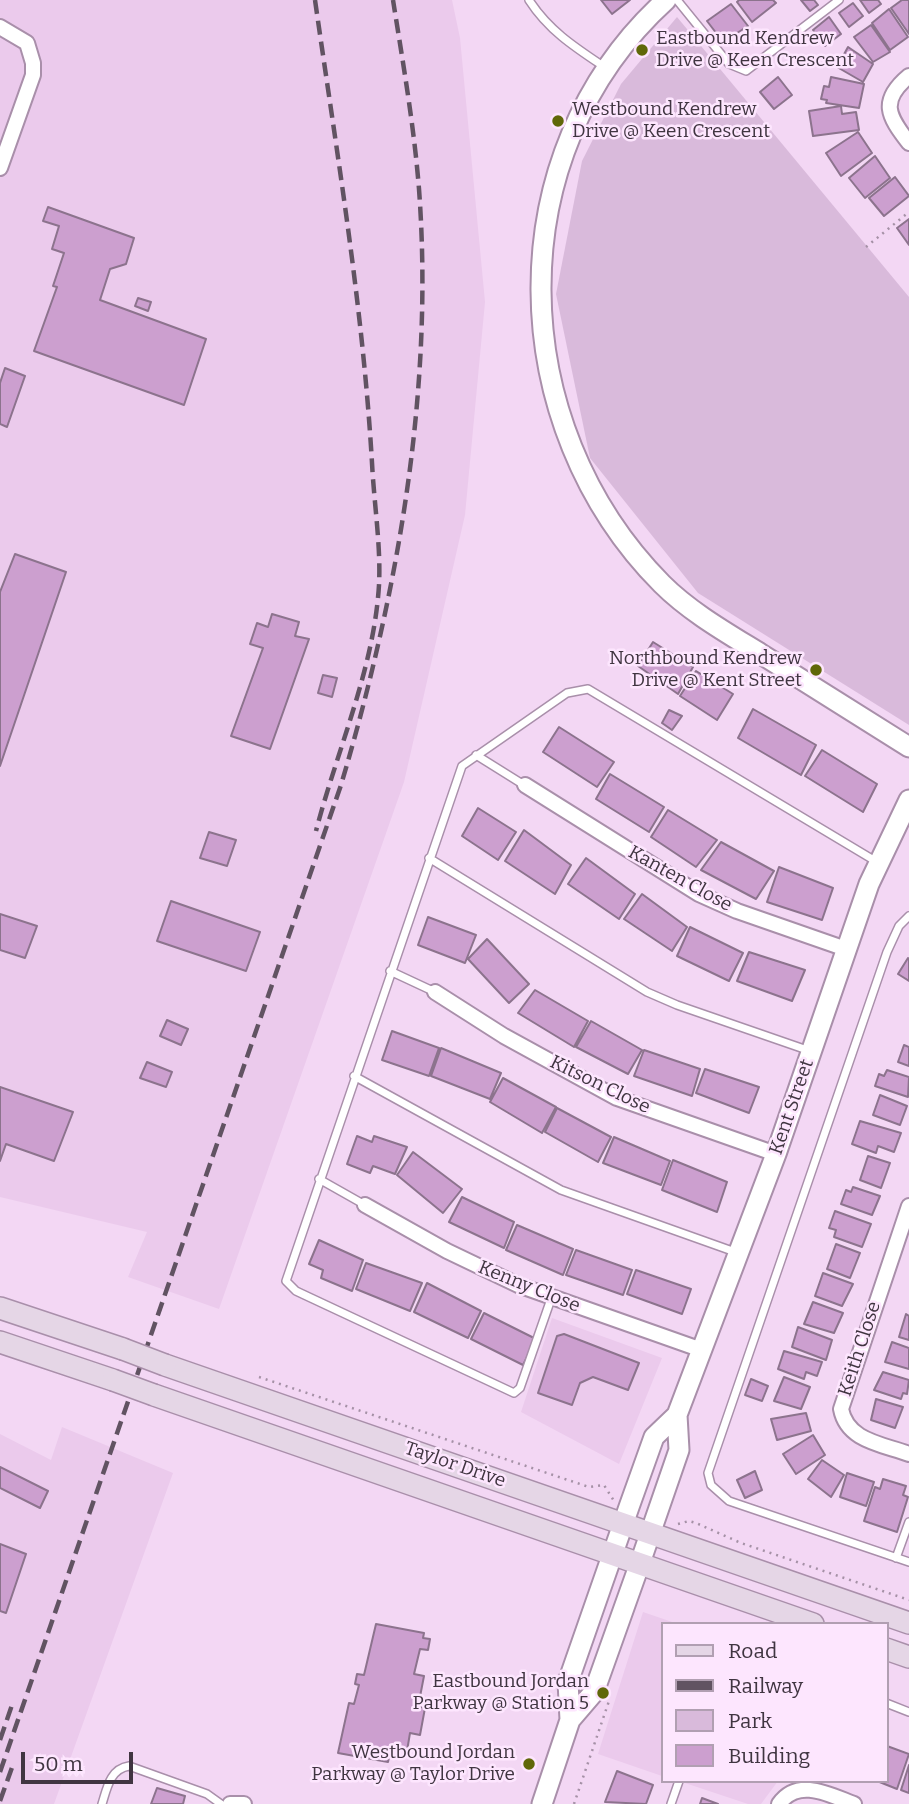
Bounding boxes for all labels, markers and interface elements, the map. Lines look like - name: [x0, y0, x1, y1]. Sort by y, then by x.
- place label: Eastbound Kendrew Drive @ Keen Crescent: [656, 28, 854, 72]
- marker: Eastbound Kendrew Drive @ Keen Crescent: [634, 42, 650, 58]
- place label: Westbound Kendrew Drive @ Keen Crescent: [572, 99, 770, 143]
- marker: Westbound Kendrew Drive @ Keen Crescent: [550, 113, 566, 129]
- place label: Northbound Kendrew Drive @ Kent Street: [609, 648, 802, 692]
- marker: Northbound Kendrew Drive @ Kent Street: [808, 662, 824, 678]
- street label: Kanten Close: [624, 841, 736, 917]
- street label: Kitson Close: [546, 1051, 654, 1119]
- street label: Kent Street: [765, 1056, 819, 1158]
- street label: Kenny Close: [475, 1256, 583, 1318]
- street label: Keith Close: [834, 1299, 886, 1399]
- street label: Taylor Drive: [402, 1437, 508, 1493]
- legend: [660, 1622, 888, 1783]
- text: Road: [728, 1638, 777, 1664]
- place label: Eastbound Jordan Parkway @ Station 5: [413, 1671, 589, 1715]
- text: Railway: [728, 1673, 803, 1699]
- marker: Eastbound Jordan Parkway @ Station 5: [595, 1685, 611, 1701]
- text: Park: [728, 1708, 772, 1734]
- scale bar: [24, 1738, 136, 1782]
- place label: Westbound Jordan Parkway @ Taylor Drive: [311, 1742, 515, 1786]
- text: Building: [728, 1743, 810, 1769]
- text: 50 m: [34, 1751, 83, 1777]
- marker: Westbound Jordan Parkway @ Taylor Drive: [521, 1756, 537, 1772]

